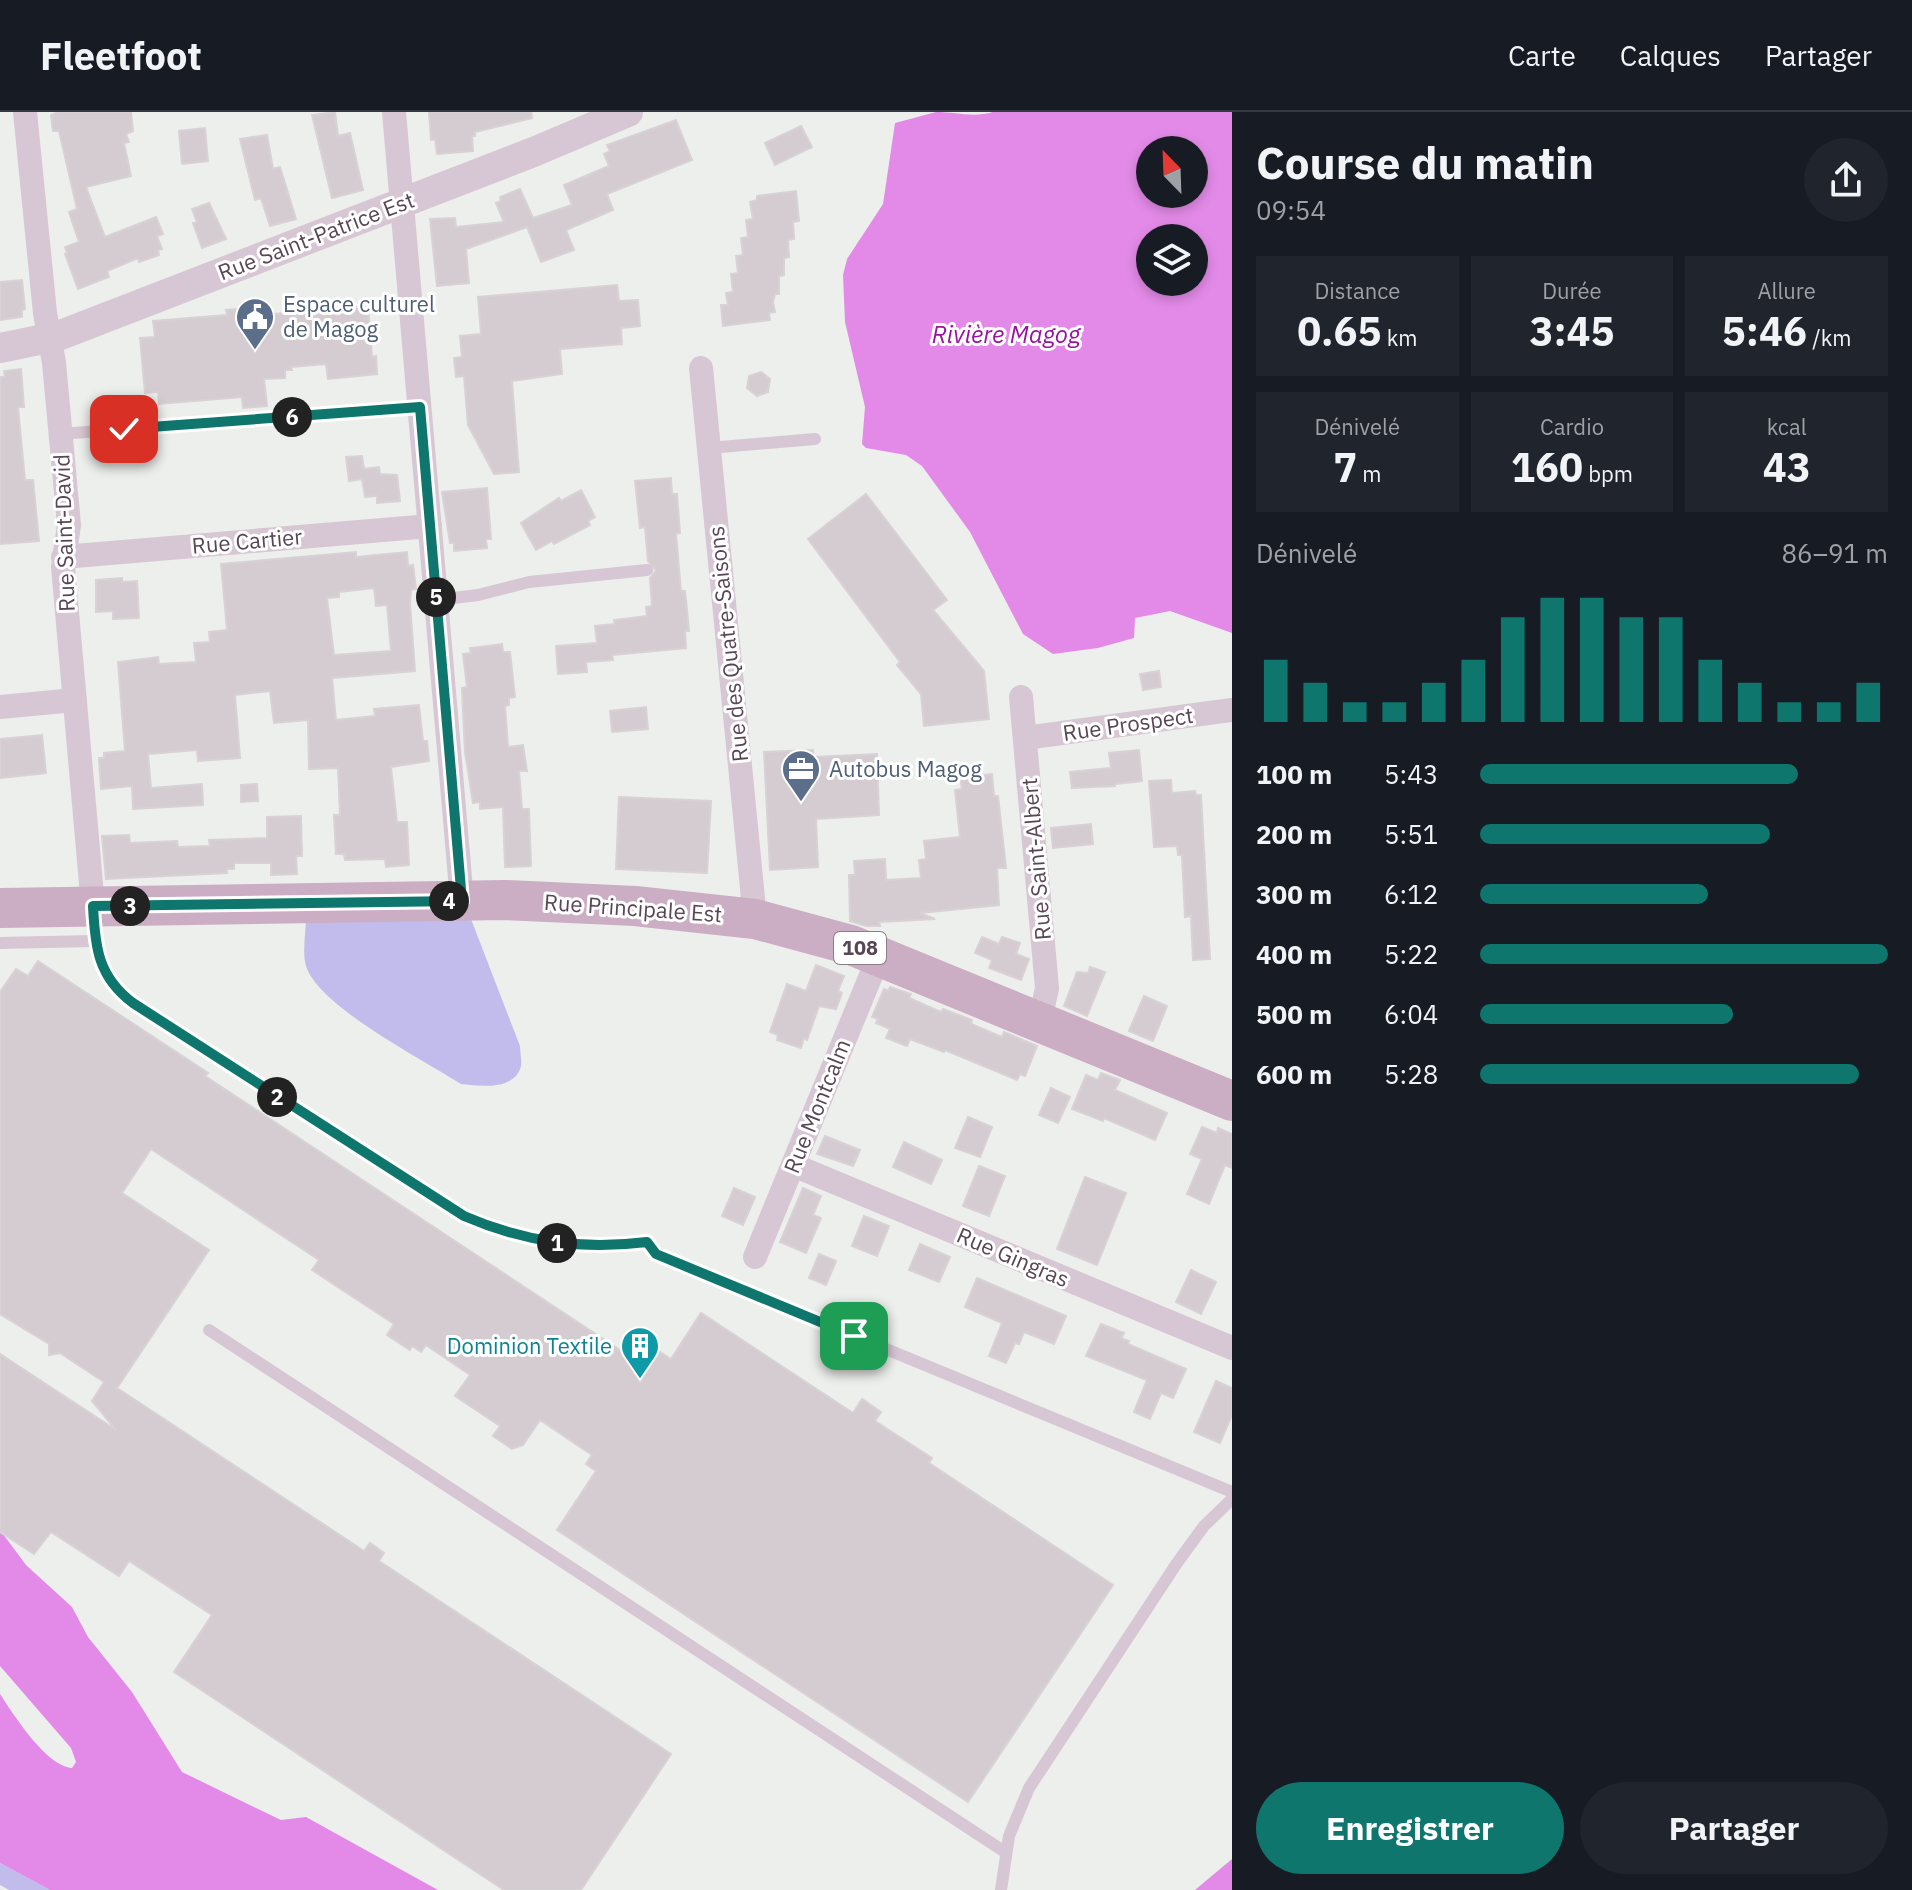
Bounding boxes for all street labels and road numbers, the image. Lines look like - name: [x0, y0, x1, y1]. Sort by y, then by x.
- street label: Rue Saint-Patrice Est: [214, 185, 418, 286]
- street label: Rue Saint-David: [46, 454, 81, 612]
- street label: Rue Cartier: [191, 521, 303, 560]
- street label: Rue des Quatre-Saisons: [701, 525, 754, 763]
- street label: Rue Prospect: [1061, 700, 1195, 747]
- street label: Rue Saint-Albert: [1014, 777, 1057, 941]
- street label: Rue Principale Est: [543, 887, 723, 928]
- road number: 108: [834, 932, 886, 964]
- street label: Rue Montcalm: [776, 1034, 857, 1177]
- street label: Rue Gingras: [953, 1220, 1074, 1293]

